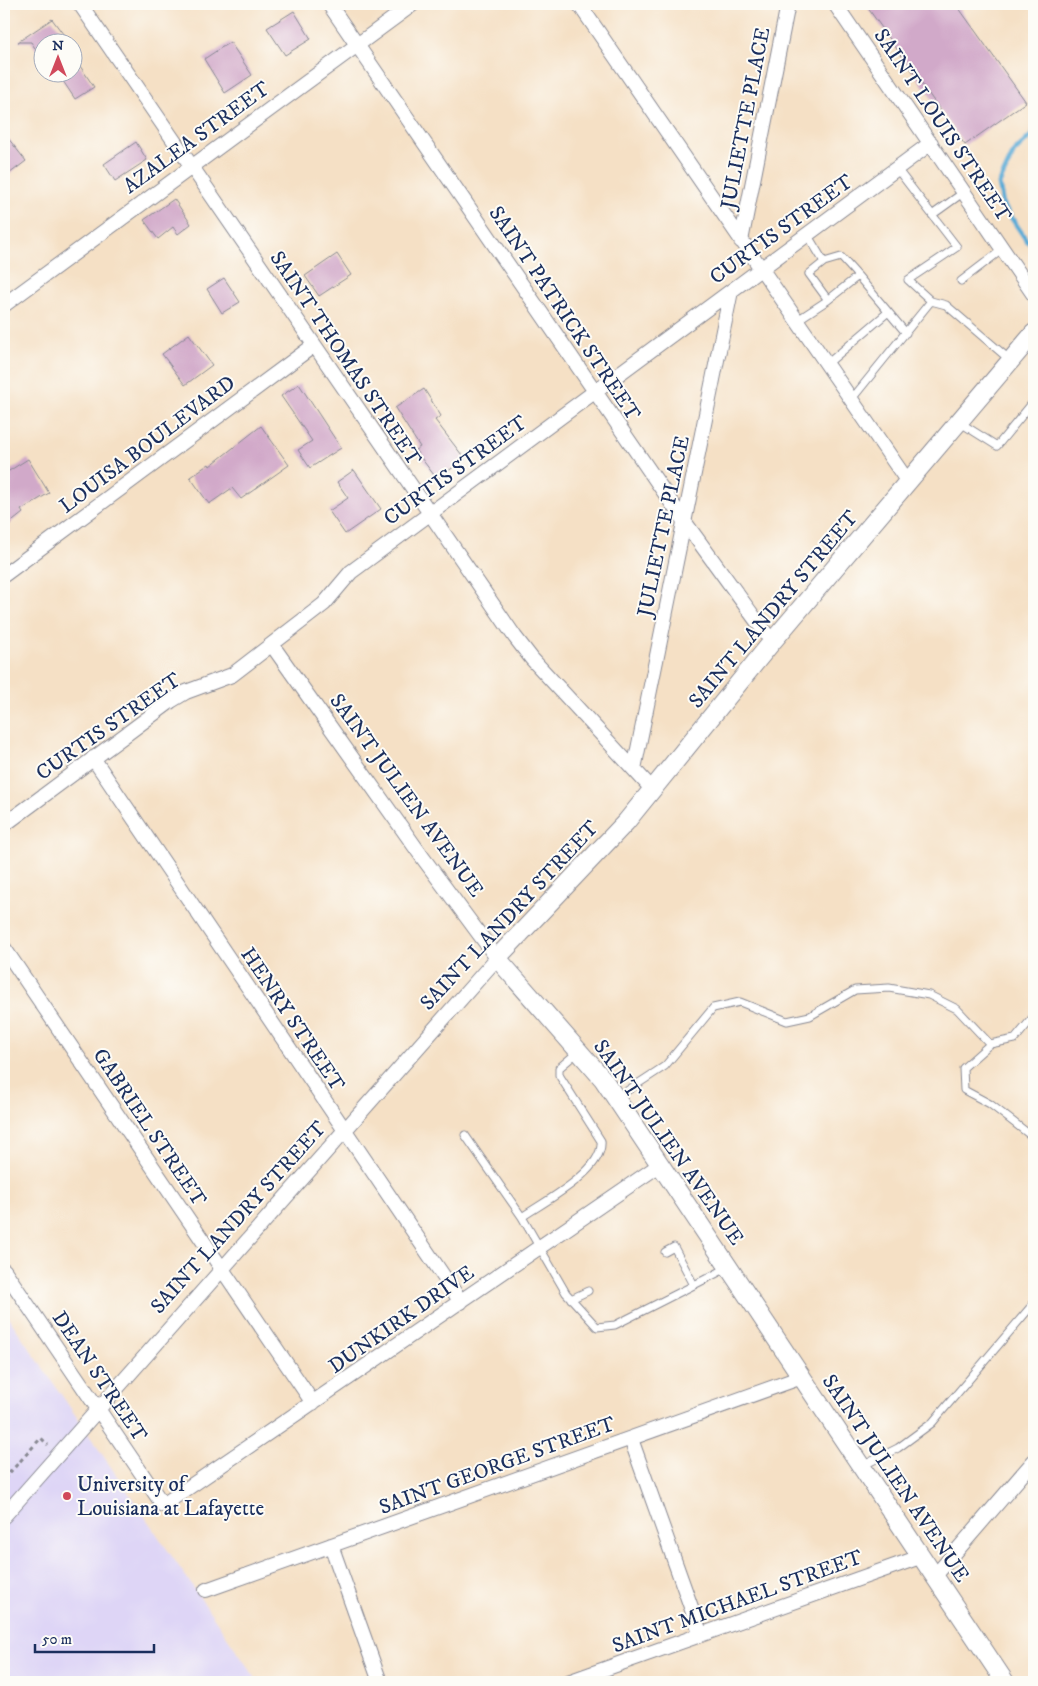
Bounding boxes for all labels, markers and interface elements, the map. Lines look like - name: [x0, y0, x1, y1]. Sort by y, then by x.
- street label: SAINT LOUIS STREET: [868, 24, 1017, 227]
- street label: JULIETTE PLACE: [715, 25, 776, 213]
- north arrow: [32, 32, 82, 82]
- text: N: [52, 37, 64, 55]
- street label: AZALEA STREET: [118, 76, 275, 200]
- street label: CURTIS STREET: [705, 169, 858, 291]
- street label: SAINT PATRICK STREET: [483, 201, 646, 426]
- street label: SAINT THOMAS STREET: [264, 246, 427, 471]
- street label: LOUISA BOULEVARD: [55, 370, 241, 519]
- street label: CURTIS STREET: [379, 410, 532, 532]
- street label: JULIETTE PLACE: [632, 433, 696, 621]
- street label: SAINT LANDRY STREET: [683, 505, 864, 714]
- street label: CURTIS STREET: [31, 667, 186, 786]
- street label: SAINT JULIEN AVENUE: [324, 689, 489, 902]
- street label: SAINT LANDRY STREET: [415, 815, 605, 1016]
- street label: HENRY STREET: [234, 943, 350, 1096]
- street label: SAINT JULIEN AVENUE: [587, 1035, 749, 1251]
- street label: GABRIEL STREET: [87, 1044, 212, 1212]
- street label: SAINT LANDRY STREET: [145, 1116, 332, 1319]
- street label: DUNKIRK DRIVE: [324, 1260, 480, 1380]
- street label: DEAN STREET: [46, 1306, 152, 1447]
- street label: SAINT JULIEN AVENUE: [816, 1370, 975, 1588]
- street label: SAINT GEORGE STREET: [376, 1411, 619, 1521]
- place label: University of Louisiana at Lafayette: [77, 1472, 264, 1522]
- marker: University of Louisiana at Lafayette: [61, 1490, 73, 1502]
- street label: SAINT MICHAEL STREET: [609, 1544, 866, 1659]
- scale bar: [35, 1621, 154, 1653]
- text: 50 m: [42, 1630, 72, 1649]

